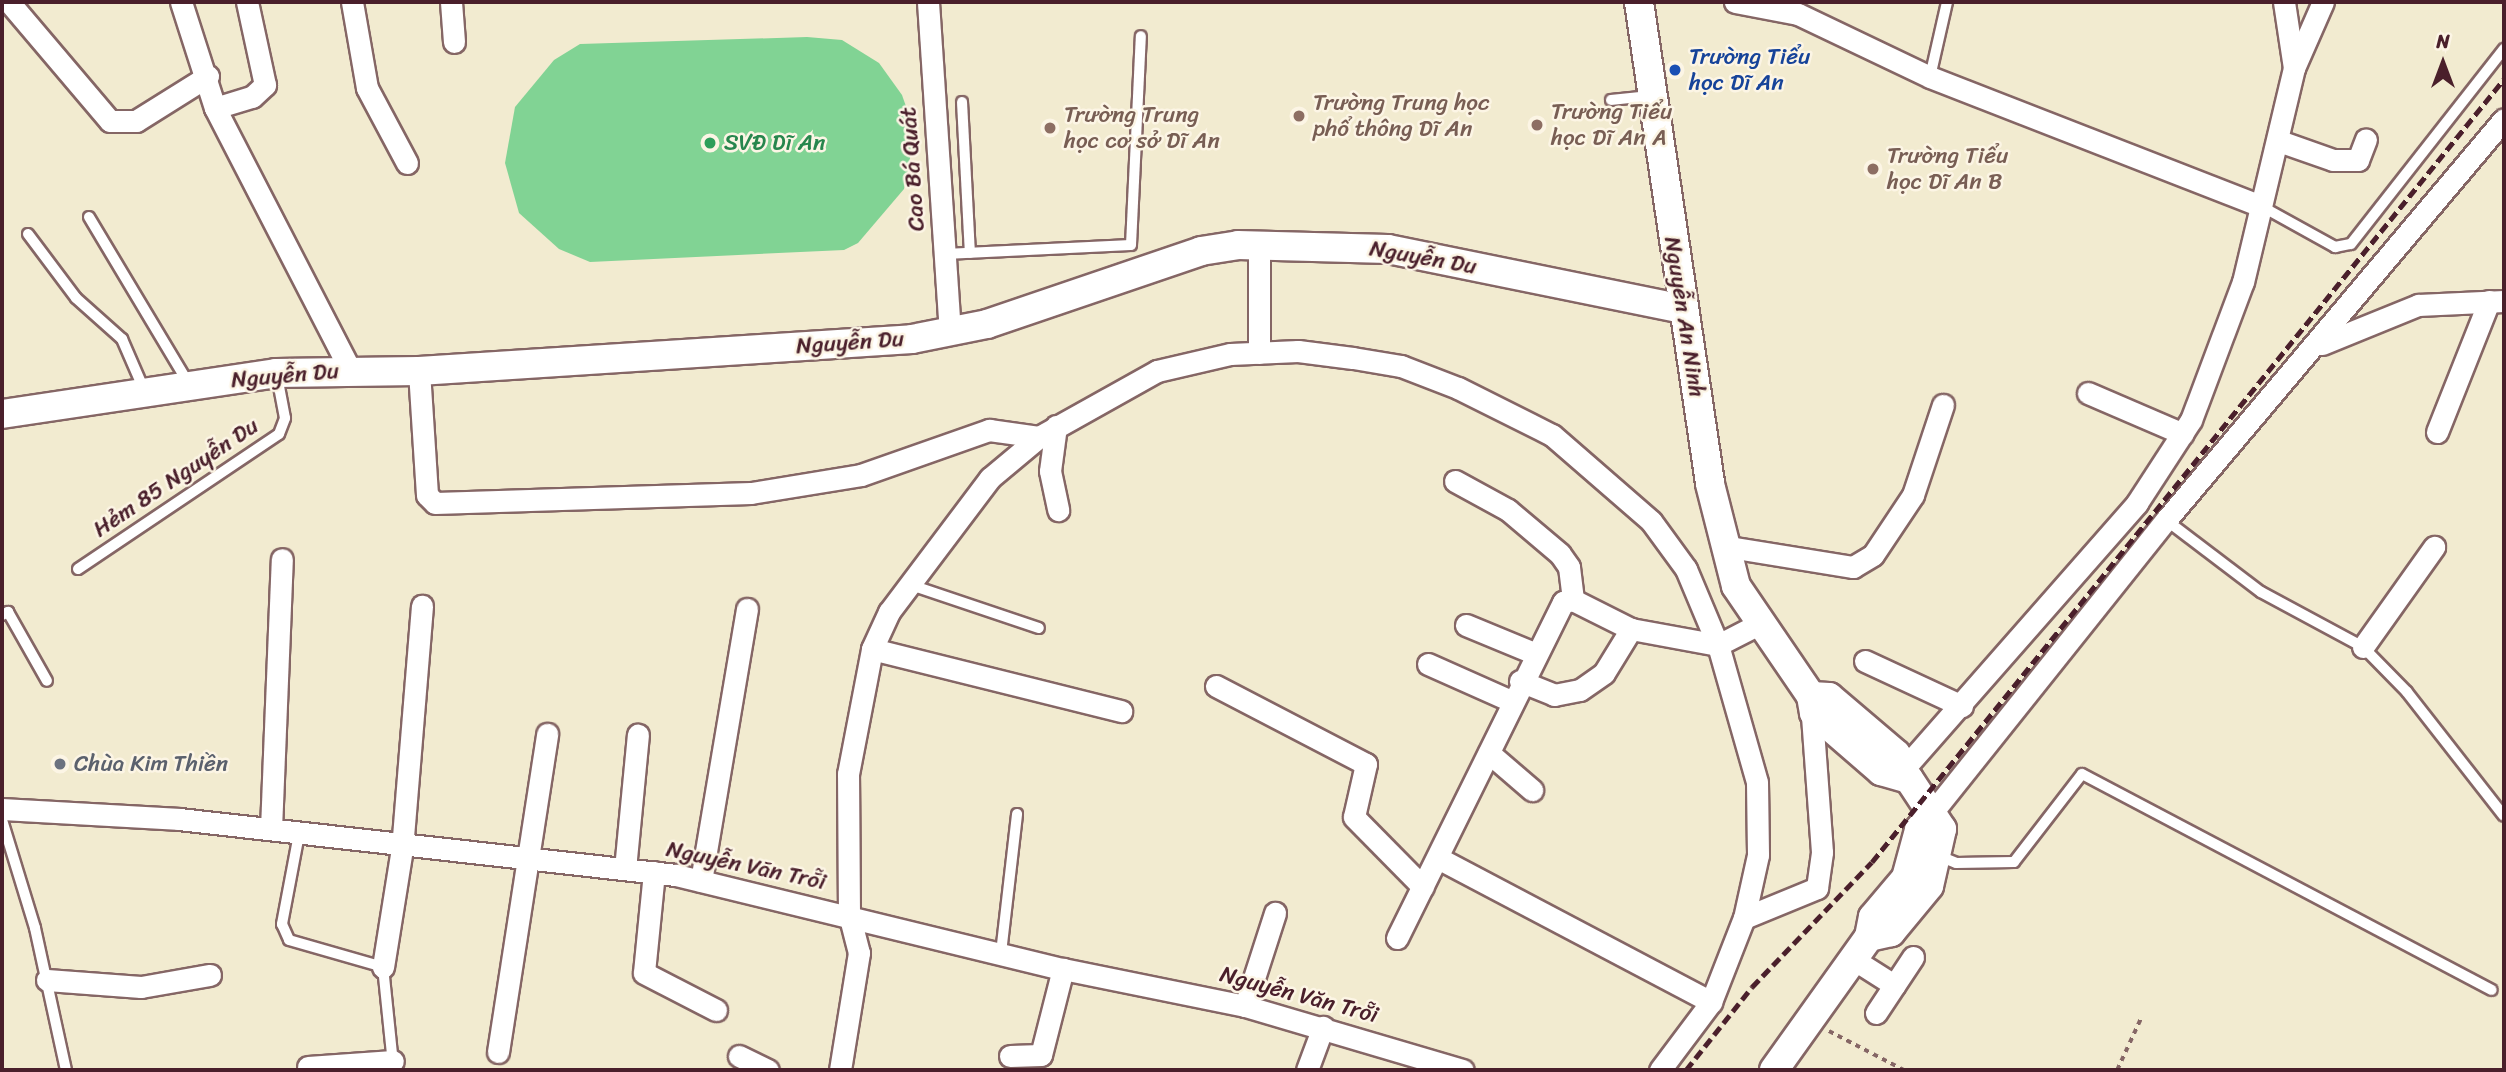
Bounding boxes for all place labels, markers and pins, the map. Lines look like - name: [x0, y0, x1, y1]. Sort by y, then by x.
- place label: Trường Tiểu học Dĩ An: [1689, 43, 1810, 97]
- marker: Trường Tiểu học Dĩ An: [1667, 62, 1683, 78]
- place label: Trường Trung học phổ thông Dĩ An: [1313, 89, 1489, 143]
- place label: Trường Tiểu học Dĩ An A: [1551, 98, 1672, 152]
- place label: Trường Trung học cơ sở Dĩ An: [1064, 101, 1220, 155]
- marker: Trường Trung học phổ thông Dĩ An: [1291, 108, 1307, 124]
- marker: Trường Tiểu học Dĩ An A: [1529, 117, 1545, 133]
- marker: Trường Trung học cơ sở Dĩ An: [1042, 120, 1058, 136]
- place label: SVĐ Dĩ An: [724, 129, 825, 157]
- marker: SVĐ Dĩ An: [702, 135, 718, 151]
- place label: Trường Tiểu học Dĩ An B: [1887, 142, 2008, 196]
- marker: Trường Tiểu học Dĩ An B: [1865, 161, 1881, 177]
- place label: Chùa Kim Thiền: [74, 750, 230, 778]
- marker: Chùa Kim Thiền: [52, 756, 68, 772]

